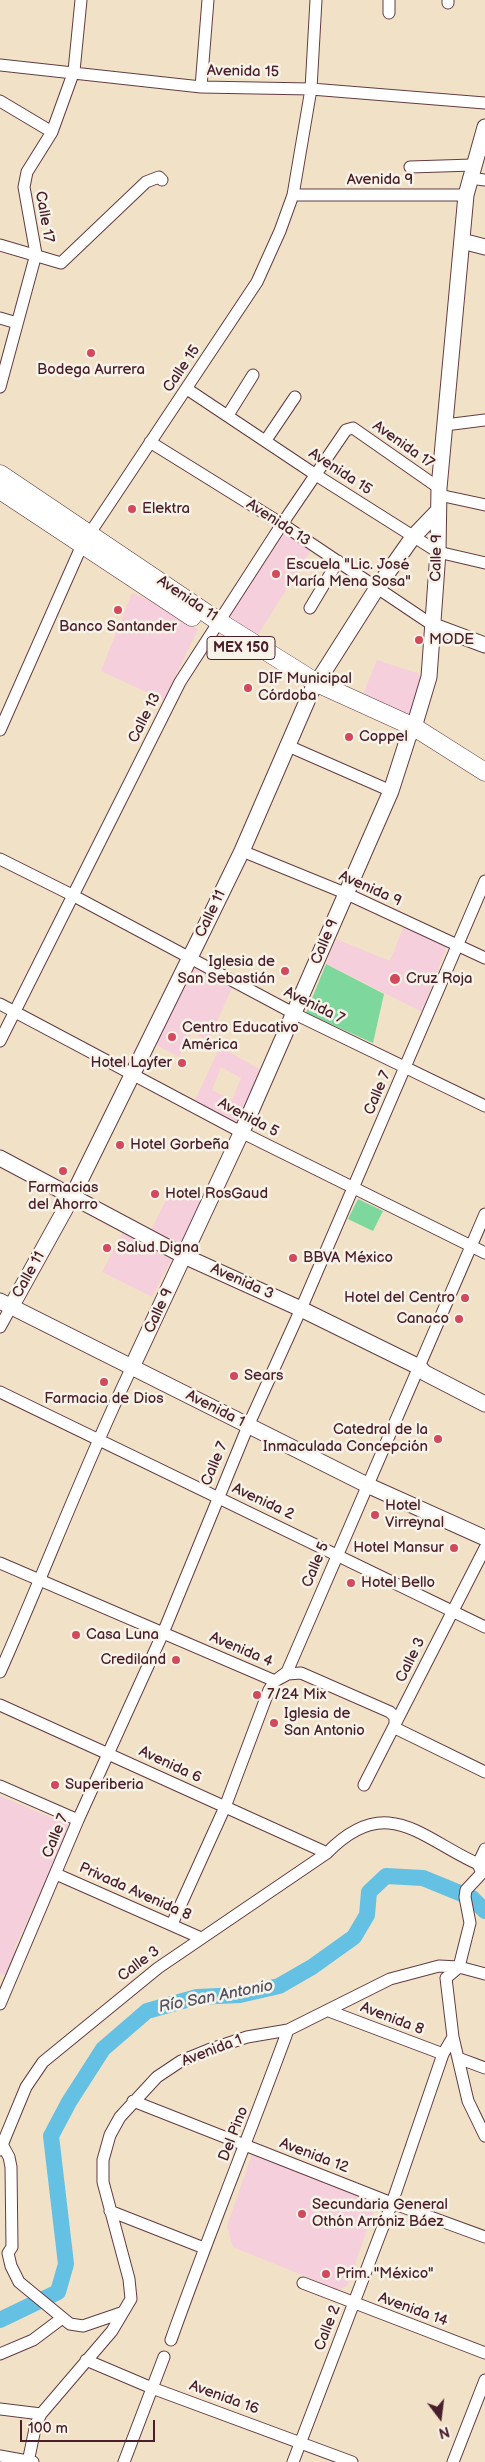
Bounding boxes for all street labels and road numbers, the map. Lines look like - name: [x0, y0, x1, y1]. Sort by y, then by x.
- street label: Avenida 15: [207, 62, 279, 82]
- street label: Avenida 9: [347, 171, 413, 189]
- street label: Calle 17: [31, 190, 57, 244]
- street label: Calle 15: [160, 342, 204, 396]
- street label: Avenida 17: [369, 417, 437, 473]
- street label: Avenida 15: [305, 445, 375, 499]
- street label: Avenida 13: [243, 496, 313, 550]
- street label: Calle 9: [428, 534, 446, 582]
- street label: Avenida 11: [153, 572, 221, 626]
- road number: MEX 150: [207, 636, 275, 660]
- street label: Calle 13: [125, 690, 165, 746]
- street label: Avenida 9: [336, 867, 404, 911]
- street label: Calle 11: [192, 887, 230, 941]
- street label: Calle 9: [307, 917, 343, 967]
- street label: Avenida 7: [281, 984, 347, 1028]
- street label: Calle 7: [361, 1068, 395, 1118]
- street label: Avenida 5: [214, 1094, 282, 1142]
- street label: Calle 11: [9, 1249, 49, 1301]
- street label: Avenida 3: [208, 1260, 276, 1304]
- street label: Calle 9: [141, 1286, 177, 1336]
- street label: Avenida 1: [183, 1387, 247, 1431]
- street label: Calle 7: [198, 1439, 232, 1489]
- street label: Avenida 2: [229, 1480, 297, 1524]
- street label: Calle 5: [298, 1540, 334, 1590]
- street label: Avenida 4: [207, 1629, 275, 1671]
- street label: Calle 3: [392, 1635, 430, 1685]
- street label: Avenida 6: [136, 1743, 204, 1787]
- street label: Calle 7: [39, 1811, 73, 1861]
- street label: Privada Avenida 8: [76, 1859, 194, 1925]
- street label: Calle 3: [114, 1942, 164, 1986]
- street label: Avenida 8: [358, 1999, 426, 2039]
- street label: Avenida 1: [179, 2031, 245, 2071]
- street label: Del Pino: [215, 2104, 253, 2164]
- street label: Avenida 12: [277, 2135, 351, 2177]
- street label: Avenida 14: [376, 2289, 450, 2331]
- street label: Calle 2: [311, 2303, 345, 2353]
- street label: Avenida 16: [187, 2377, 261, 2419]

